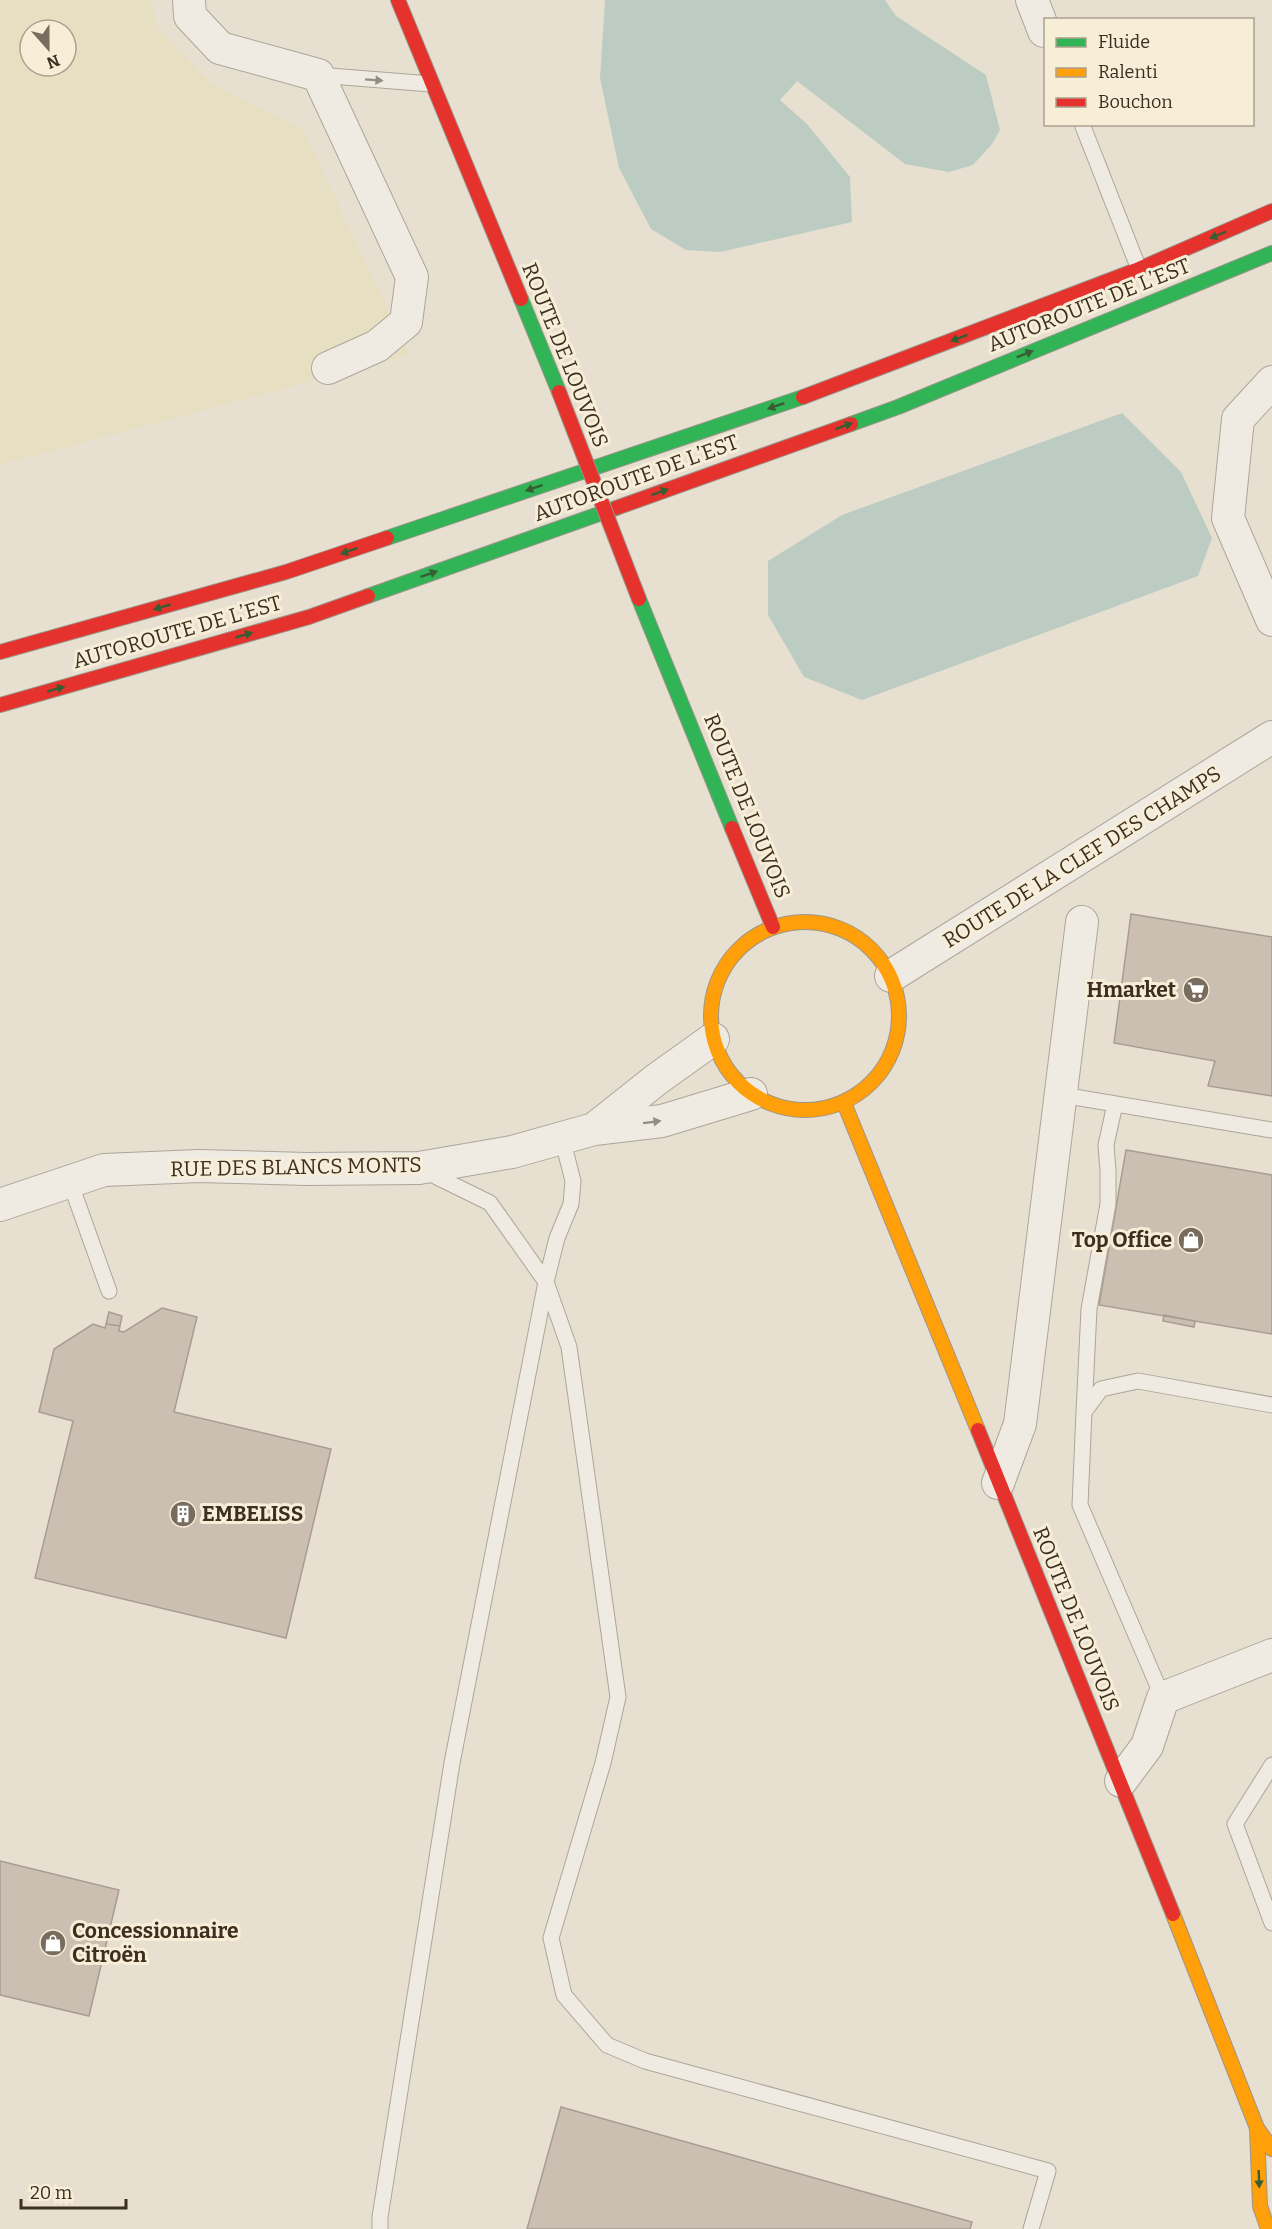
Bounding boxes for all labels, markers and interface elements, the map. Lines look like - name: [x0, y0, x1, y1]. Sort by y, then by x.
- north arrow: [18, 18, 78, 78]
- legend: [1044, 18, 1254, 126]
- text: Fluide: [1098, 31, 1150, 53]
- text: N: [44, 50, 62, 73]
- text: Ralenti: [1098, 61, 1158, 83]
- one-way arrow: [365, 75, 384, 84]
- text: Bouchon: [1098, 91, 1173, 113]
- one-way arrow: [1209, 230, 1227, 240]
- street label: AUTOROUTE DE L’EST: [984, 253, 1194, 357]
- street label: ROUTE DE LOUVOIS: [516, 259, 614, 451]
- one-way arrow: [950, 334, 968, 343]
- one-way arrow: [1016, 349, 1034, 358]
- one-way arrow: [767, 401, 785, 411]
- one-way arrow: [835, 421, 853, 431]
- street label: AUTOROUTE DE L’EST: [530, 429, 742, 527]
- one-way arrow: [524, 484, 542, 494]
- one-way arrow: [651, 487, 669, 496]
- one-way arrow: [340, 546, 358, 556]
- one-way arrow: [420, 569, 438, 579]
- street label: AUTOROUTE DE L’EST: [70, 590, 284, 674]
- one-way arrow: [153, 603, 171, 612]
- one-way arrow: [235, 630, 253, 639]
- one-way arrow: [47, 683, 65, 693]
- street label: ROUTE DE LOUVOIS: [698, 710, 796, 902]
- street label: ROUTE DE LA CLEF DES CHAMPS: [938, 760, 1226, 954]
- supermarket icon: Hmarket: [1181, 975, 1211, 1005]
- place label: Hmarket: [1086, 977, 1177, 1003]
- one-way arrow: [643, 1117, 662, 1127]
- street label: RUE DES BLANCS MONTS: [170, 1152, 422, 1182]
- shop icon: Top Office: [1176, 1225, 1206, 1255]
- place label: Top Office: [1072, 1227, 1172, 1253]
- building icon: EMBELISS: [168, 1499, 198, 1529]
- place label: EMBELISS: [202, 1501, 303, 1527]
- street label: ROUTE DE LOUVOIS: [1027, 1523, 1125, 1715]
- place label: Concessionnaire Citroën: [72, 1918, 239, 1968]
- shop icon: Concessionnaire Citroën: [38, 1928, 68, 1958]
- one-way arrow: [1254, 2170, 1263, 2189]
- scale bar: [21, 2172, 126, 2210]
- text: 20 m: [30, 2182, 72, 2204]

